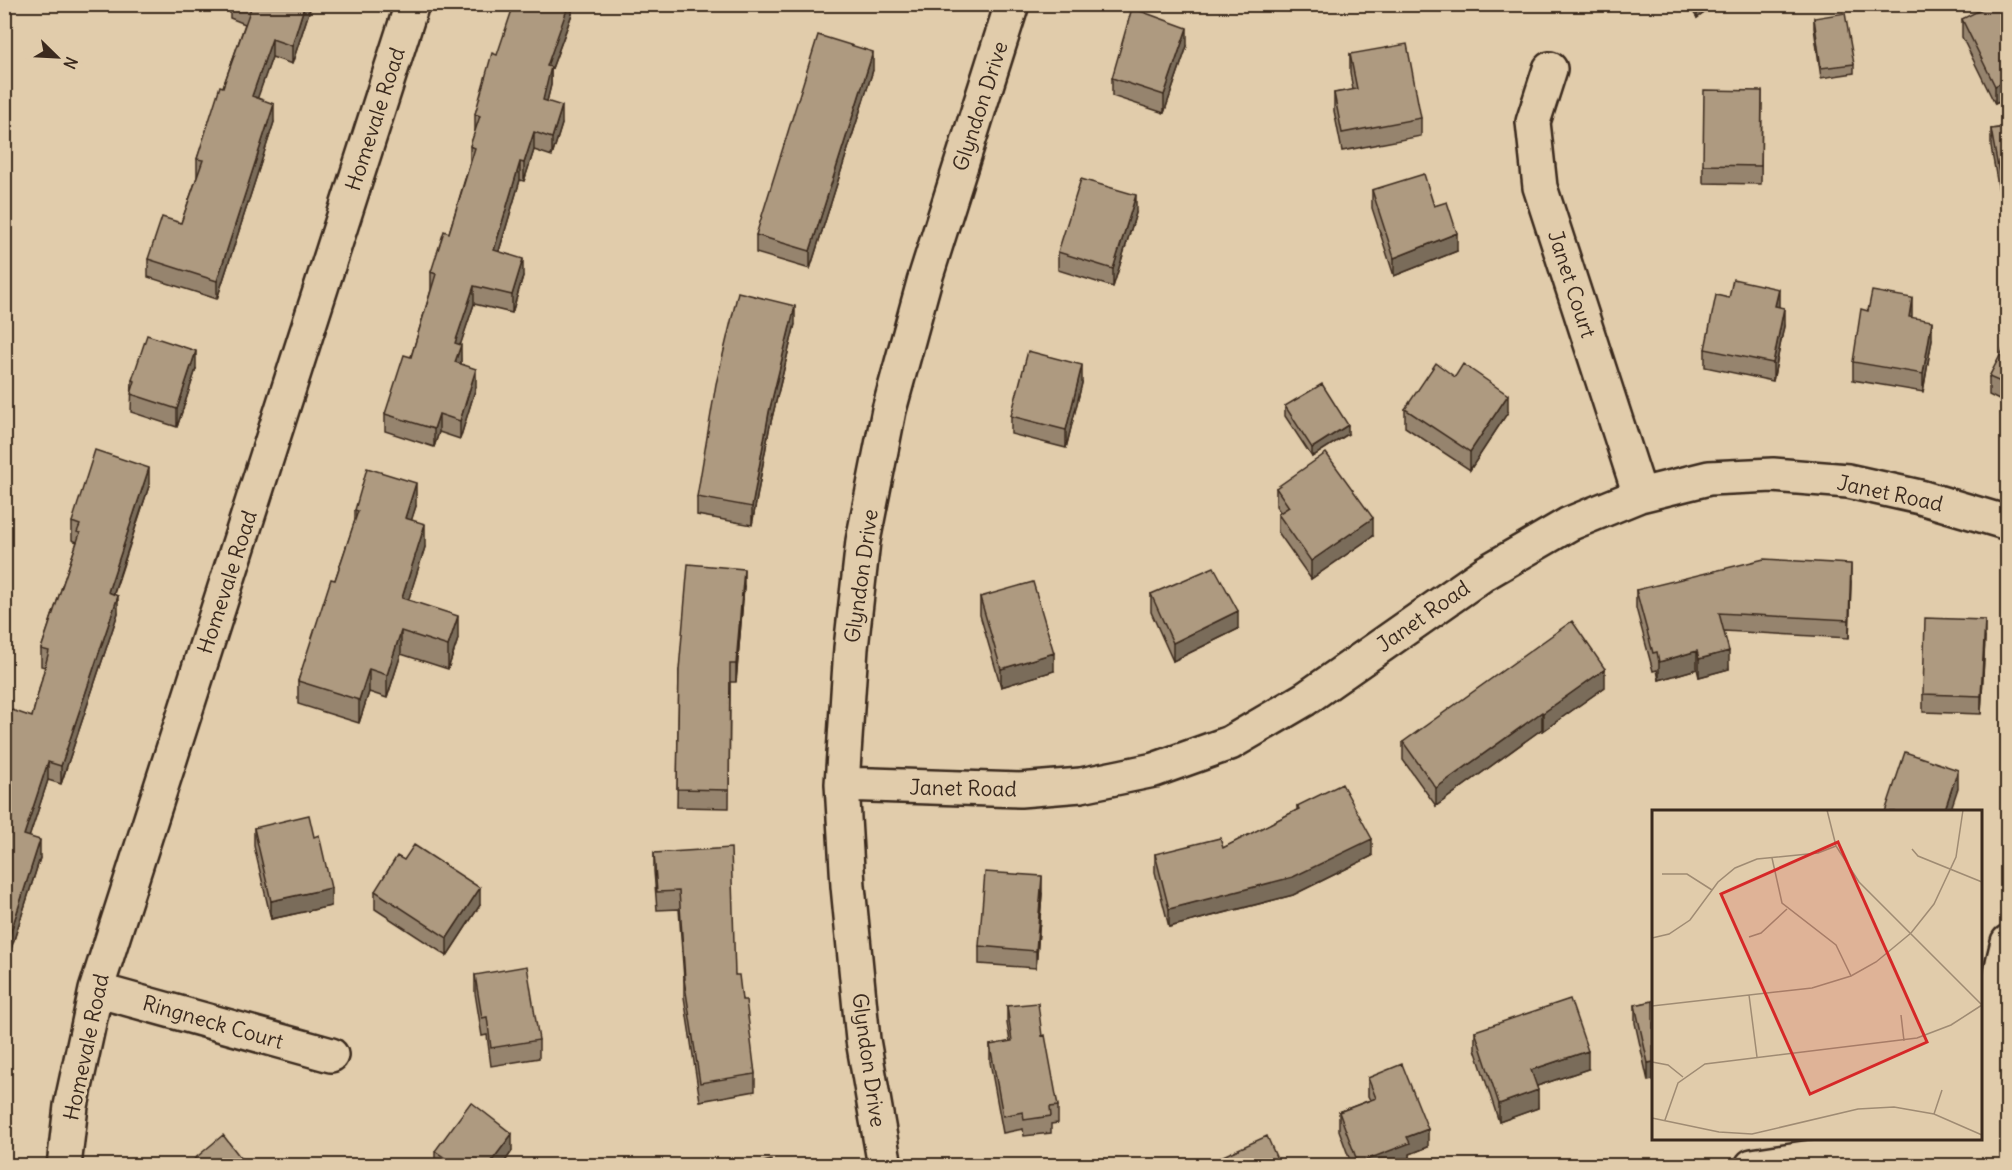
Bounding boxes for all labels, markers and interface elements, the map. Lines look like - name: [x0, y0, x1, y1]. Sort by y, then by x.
- north arrow: [27, 27, 87, 87]
- street label: Glyndon Drive: [946, 38, 1014, 174]
- street label: Homevale Road: [339, 44, 411, 194]
- text: N: [59, 54, 82, 72]
- street label: Janet Court: [1542, 227, 1602, 341]
- street label: Janet Road: [1835, 469, 1945, 517]
- street label: Homevale Road: [191, 507, 263, 657]
- street label: Glyndon Drive: [838, 507, 884, 645]
- street label: Janet Road: [1371, 574, 1475, 658]
- street label: Janet Road: [909, 774, 1017, 802]
- inset map: [1652, 810, 1982, 1140]
- street label: Homevale Road: [57, 971, 115, 1123]
- street label: Ringneck Court: [140, 989, 286, 1055]
- street label: Glyndon Drive: [846, 991, 892, 1129]

